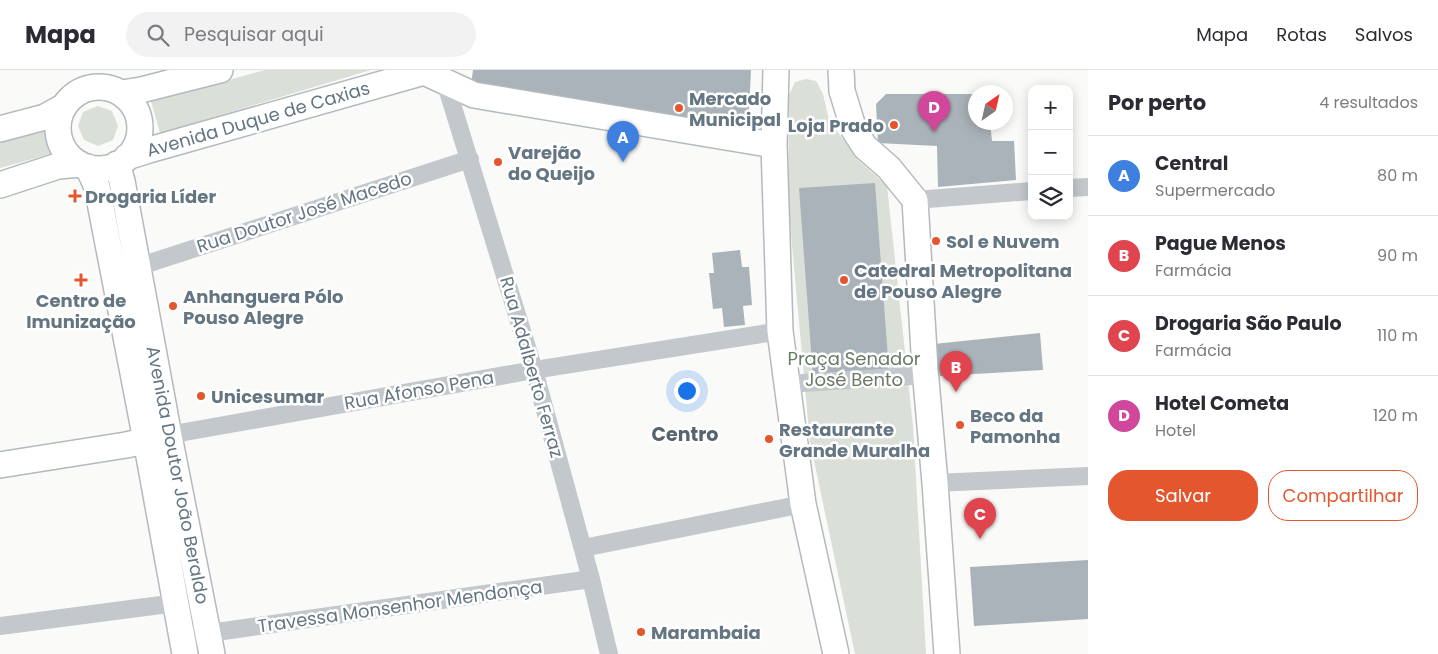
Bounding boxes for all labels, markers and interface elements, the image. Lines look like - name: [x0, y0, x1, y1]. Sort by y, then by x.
- search box: [126, 12, 476, 57]
- text: Mapa: [25, 18, 96, 51]
- icon: search: [144, 21, 172, 49]
- text: Pesquisar aqui: [184, 21, 324, 48]
- text: Mapa: [1196, 22, 1248, 47]
- text: Rotas: [1276, 22, 1327, 47]
- text: Salvos: [1355, 22, 1413, 47]
- street label: Avenida Duque de Caxias: [143, 75, 373, 163]
- north arrow: [968, 85, 1013, 130]
- map controls: [1028, 85, 1073, 220]
- button: +: [1028, 85, 1073, 130]
- place label: Mercado Municipal: [689, 86, 781, 132]
- text: Por perto: [1108, 88, 1206, 117]
- pin: D: [918, 91, 950, 132]
- text: 4 resultados: [1319, 91, 1418, 114]
- marker: Mercado Municipal: [673, 102, 685, 114]
- place label: Loja Prado: [788, 113, 884, 138]
- marker: Loja Prado: [888, 119, 900, 131]
- pin: A: [607, 121, 639, 162]
- button: −: [1028, 130, 1073, 175]
- place label: Varejão do Queijo: [508, 140, 595, 186]
- text: Central: [1155, 150, 1228, 177]
- marker: Varejão do Queijo: [492, 156, 504, 168]
- text: A: [1118, 164, 1130, 187]
- text: 80 m: [1377, 164, 1418, 187]
- street label: Rua Doutor José Macedo: [193, 165, 415, 259]
- button: layers: [1028, 175, 1073, 220]
- text: Supermercado: [1155, 179, 1275, 202]
- place label: Drogaria Líder: [85, 184, 216, 209]
- marker: Drogaria Líder: [69, 190, 81, 202]
- place label: Sol e Nuvem: [946, 229, 1060, 254]
- text: Pague Menos: [1155, 230, 1286, 257]
- marker: Sol e Nuvem: [930, 235, 942, 247]
- text: B: [1119, 244, 1129, 267]
- text: 90 m: [1377, 244, 1418, 267]
- place label: Catedral Metropolitana de Pouso Alegre: [854, 258, 1072, 304]
- text: Farmácia: [1155, 259, 1232, 282]
- marker: Centro de Imunização: [74, 273, 88, 287]
- street label: Rua Adalberto Ferraz: [494, 274, 570, 460]
- marker: Catedral Metropolitana de Pouso Alegre: [838, 274, 850, 286]
- place label: Anhanguera Pólo Pouso Alegre: [183, 284, 344, 330]
- place label: Centro de Imunização: [26, 288, 136, 334]
- marker: Anhanguera Pólo Pouso Alegre: [167, 300, 179, 312]
- text: Drogaria São Paulo: [1155, 310, 1342, 337]
- text: C: [1118, 324, 1130, 347]
- text: 110 m: [1377, 324, 1418, 347]
- text: Farmácia: [1155, 339, 1232, 362]
- street label: Avenida Doutor João Beraldo: [141, 344, 215, 606]
- park label: Praça Senador José Bento: [787, 346, 921, 392]
- pin: B: [940, 351, 972, 392]
- street label: Rua Afonso Pena: [342, 365, 496, 415]
- your location: [674, 378, 700, 404]
- place label: Unicesumar: [211, 384, 325, 409]
- marker: Unicesumar: [195, 390, 207, 402]
- text: Hotel Cometa: [1155, 390, 1289, 417]
- place label: Beco da Pamonha: [970, 403, 1060, 449]
- text: D: [1118, 404, 1130, 427]
- text: 120 m: [1373, 404, 1418, 427]
- place label: Restaurante Grande Muralha: [779, 417, 930, 463]
- marker: Beco da Pamonha: [954, 419, 966, 431]
- text: Hotel: [1155, 419, 1196, 442]
- district label: Centro: [652, 421, 718, 448]
- marker: Restaurante Grande Muralha: [763, 433, 775, 445]
- button: Salvar: [1108, 470, 1258, 521]
- button: Compartilhar: [1268, 470, 1418, 521]
- pin: C: [964, 498, 996, 539]
- street label: Travessa Monsenhor Mendonça: [256, 574, 544, 638]
- place label: Marambaia: [651, 620, 761, 645]
- marker: Marambaia: [635, 626, 647, 638]

